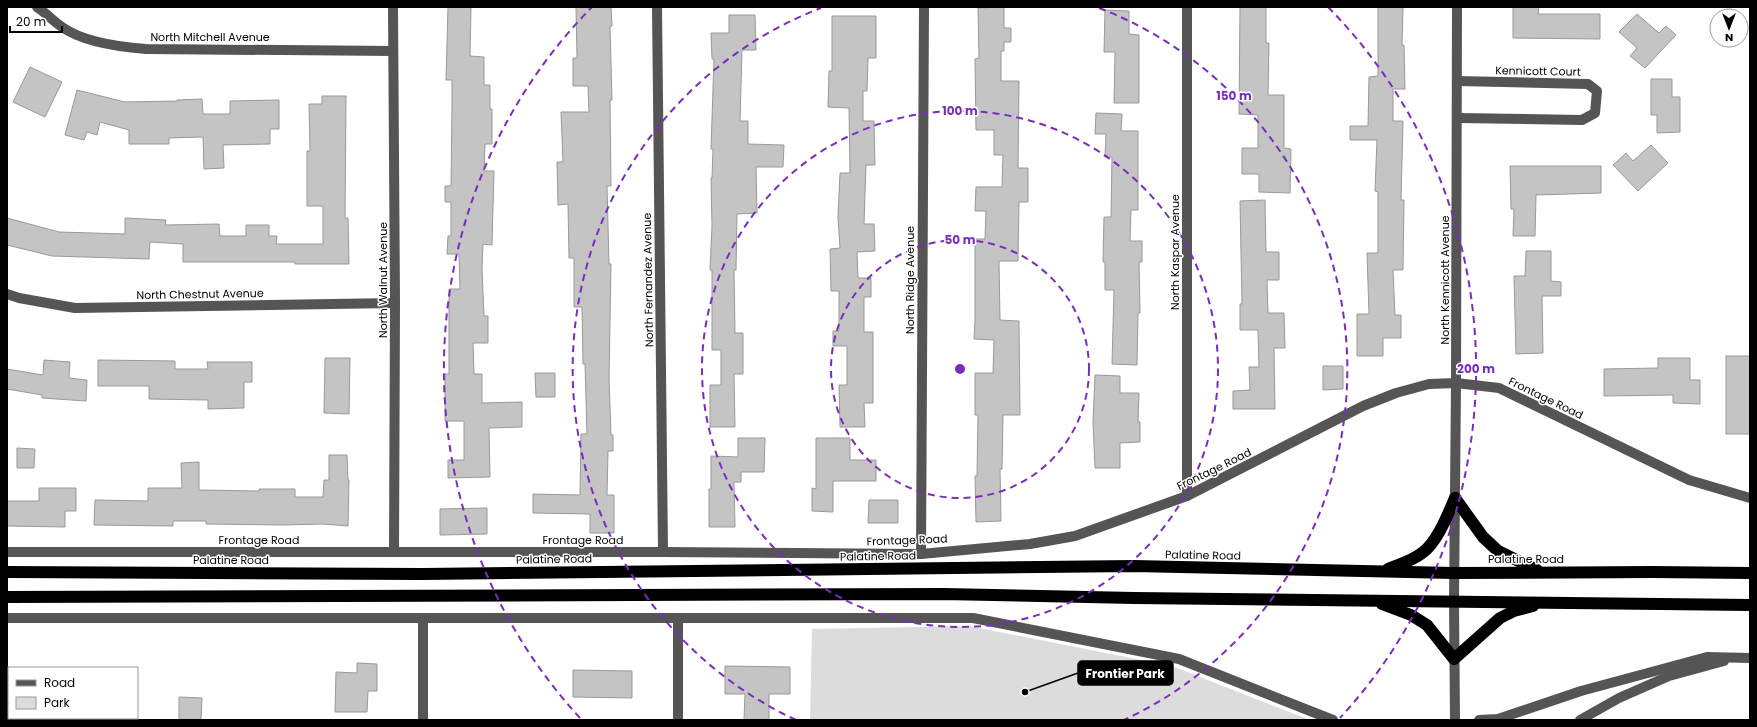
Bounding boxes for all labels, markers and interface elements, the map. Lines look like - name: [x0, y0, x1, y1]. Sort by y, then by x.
- scale bar: [10, 8, 62, 34]
- north arrow: [1709, 8, 1749, 48]
- text: 20 m: [16, 13, 46, 30]
- street label: North Mitchell Avenue: [150, 29, 270, 45]
- text: N: [1725, 30, 1733, 46]
- street label: Kennicott Court: [1495, 62, 1581, 80]
- text: 150 m: [1216, 87, 1252, 104]
- text: 100 m: [942, 102, 978, 119]
- street label: North Kaspar Avenue: [1167, 194, 1183, 310]
- street label: North Fernandez Avenue: [639, 213, 657, 347]
- street label: North Kennicott Avenue: [1437, 215, 1453, 345]
- street label: North Walnut Avenue: [375, 222, 391, 338]
- street label: North Ridge Avenue: [902, 226, 918, 334]
- text: 50 m: [945, 231, 976, 248]
- street label: North Chestnut Avenue: [136, 285, 264, 303]
- text: 200 m: [1457, 360, 1495, 377]
- centre of rings: [953, 362, 967, 376]
- street label: Frontage Road: [1506, 373, 1586, 423]
- street label: Frontage Road: [1174, 444, 1254, 494]
- street label: Frontage Road: [866, 531, 948, 549]
- street label: Frontage Road: [219, 532, 299, 548]
- street label: Frontage Road: [543, 532, 623, 548]
- street label: Palatine Road: [1165, 546, 1241, 564]
- street label: Palatine Road: [840, 547, 916, 565]
- street label: Palatine Road: [516, 550, 592, 568]
- street label: Palatine Road: [1488, 551, 1564, 567]
- street label: Palatine Road: [193, 552, 269, 568]
- callout: Frontier Park: [1078, 661, 1173, 685]
- text: Frontier Park: [1085, 665, 1165, 682]
- legend: [8, 667, 138, 719]
- text: Road: [44, 674, 75, 691]
- text: Park: [44, 694, 71, 711]

